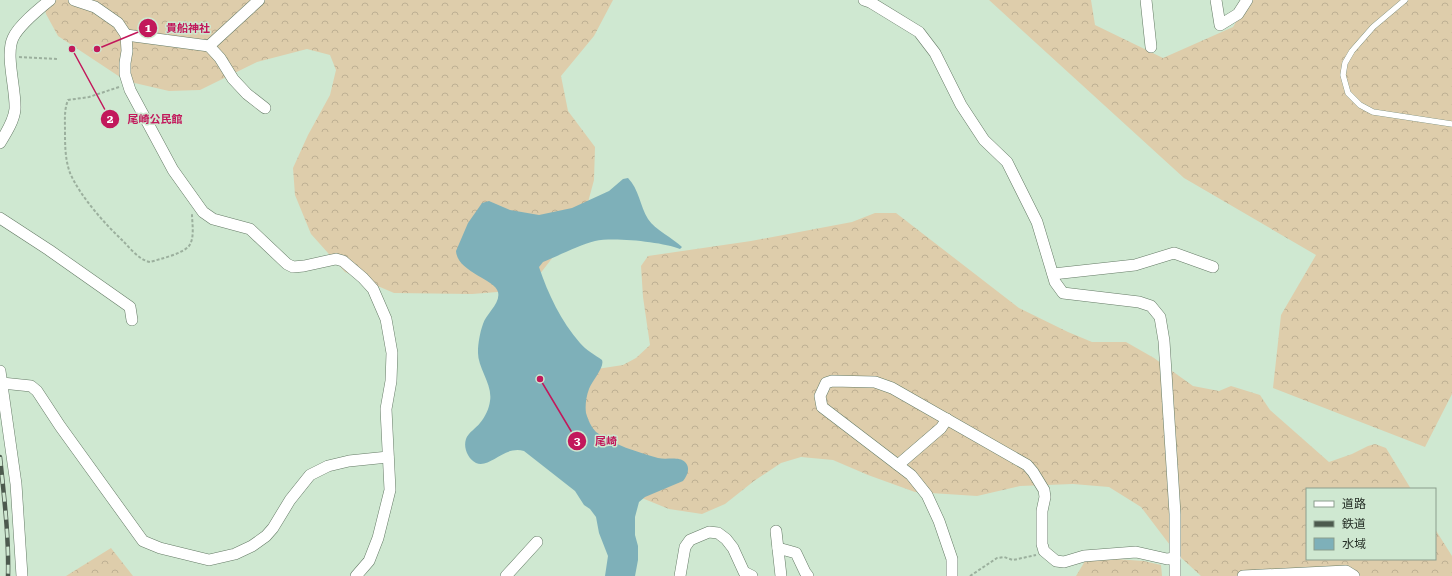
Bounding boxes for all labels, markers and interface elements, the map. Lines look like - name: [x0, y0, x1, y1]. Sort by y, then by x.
- callout: 貴船神社: [138, 16, 218, 39]
- text: 1: [145, 21, 152, 35]
- text: 貴船神社: [166, 22, 210, 35]
- callout: 尾崎公民館: [100, 108, 191, 131]
- text: 2: [107, 112, 114, 126]
- text: 尾崎公民館: [128, 113, 183, 126]
- callout: 尾崎: [567, 429, 625, 452]
- text: 3: [574, 434, 581, 448]
- text: 尾崎: [595, 435, 617, 448]
- legend: [1306, 488, 1436, 560]
- text: 道路: [1342, 497, 1366, 511]
- text: 鉄道: [1342, 517, 1366, 531]
- text: 水域: [1342, 537, 1366, 551]

